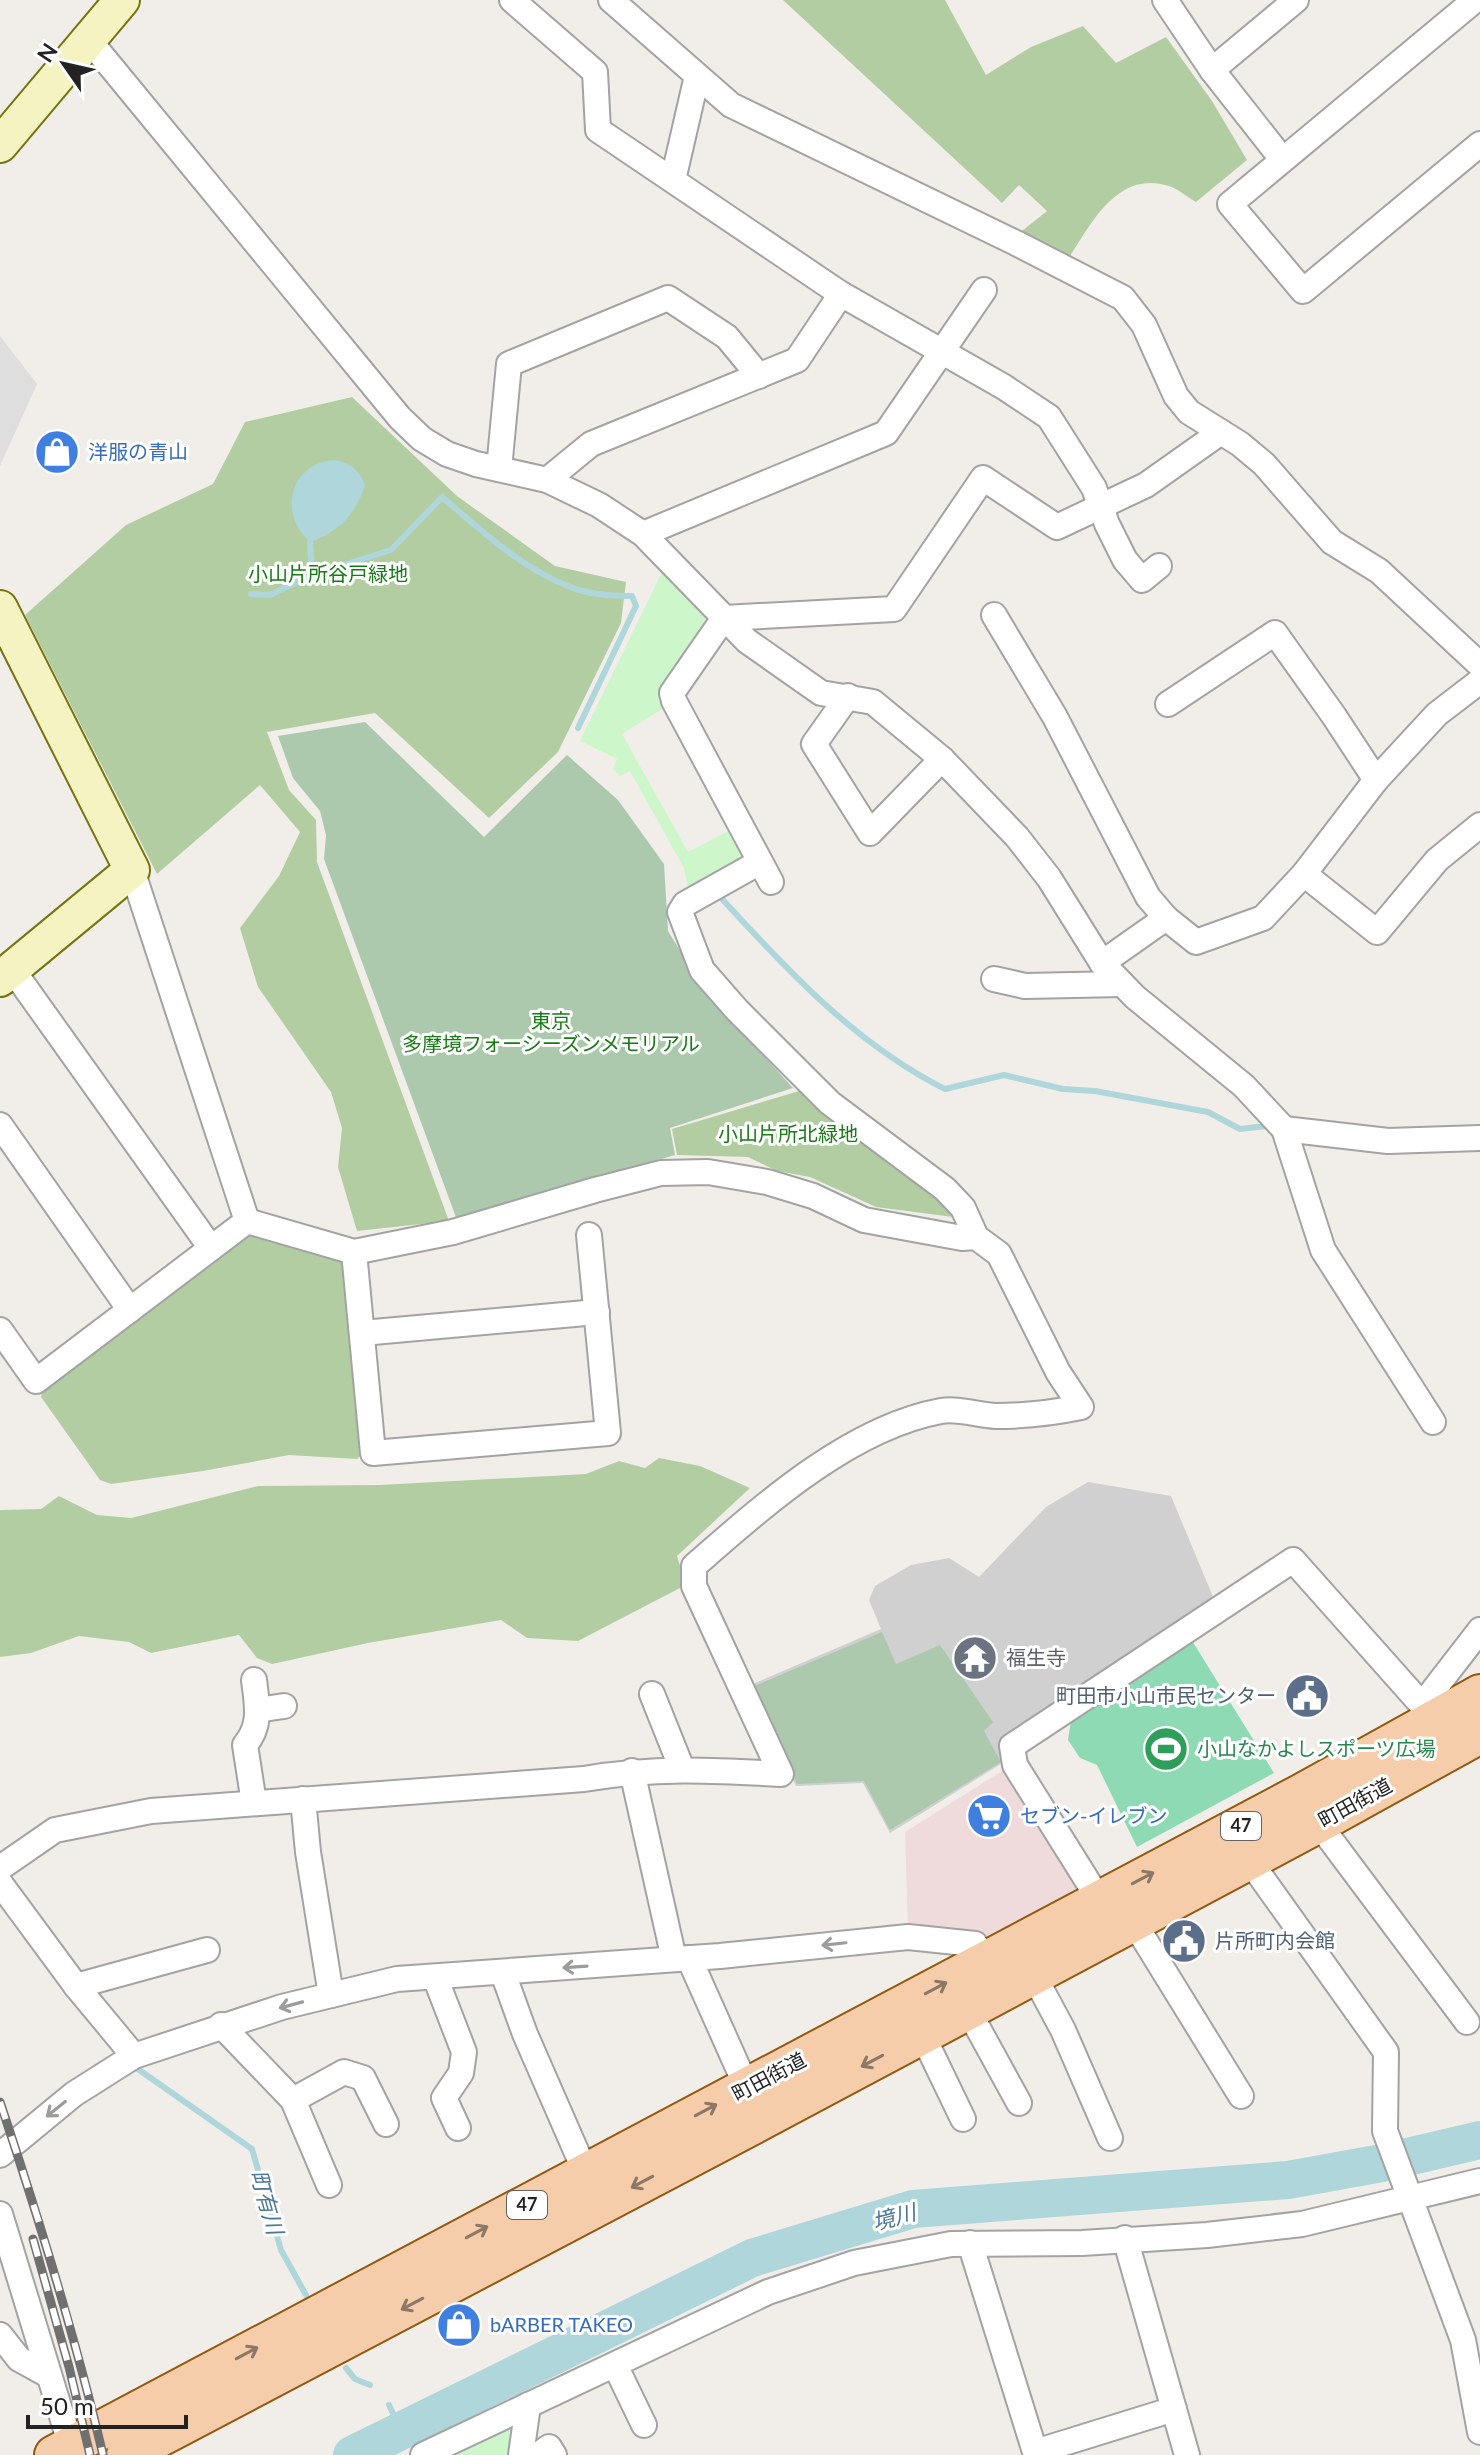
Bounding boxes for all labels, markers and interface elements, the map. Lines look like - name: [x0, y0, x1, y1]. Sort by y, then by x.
- north arrow: [24, 24, 104, 104]
- text: N: [31, 38, 63, 67]
- shop icon: 洋服の青山: [33, 428, 81, 476]
- place label: 洋服の青山: [88, 439, 188, 463]
- park label: 小山片所谷戸緑地: [248, 561, 408, 585]
- park label: 東京 多摩境フォーシーズンメモリアル: [402, 1008, 700, 1055]
- park label: 小山片所北緑地: [718, 1121, 858, 1145]
- temple icon: 福生寺: [951, 1634, 999, 1682]
- place label: 福生寺: [1006, 1645, 1066, 1669]
- public building icon: 町田市小山市民センター: [1283, 1672, 1331, 1720]
- place label: 町田市小山市民センター: [1056, 1683, 1276, 1707]
- sports icon: 小山なかよしスポーツ広場: [1142, 1725, 1190, 1773]
- place label: 小山なかよしスポーツ広場: [1197, 1736, 1436, 1760]
- street label: 町田街道: [1314, 1772, 1395, 1832]
- supermarket icon: セブン-イレブン: [965, 1792, 1013, 1840]
- place label: セブン-イレブン: [1020, 1803, 1167, 1827]
- road number: 47: [1221, 1812, 1261, 1840]
- one-way arrow: [1130, 1870, 1154, 1886]
- public building icon: 片所町内会館: [1160, 1917, 1208, 1965]
- place label: 片所町内会館: [1215, 1928, 1335, 1952]
- one-way arrow: [821, 1937, 848, 1952]
- one-way arrow: [562, 1960, 589, 1975]
- one-way arrow: [924, 1980, 947, 1996]
- one-way arrow: [278, 1998, 304, 2013]
- street label: 町田街道: [728, 2047, 809, 2105]
- one-way arrow: [861, 2053, 884, 2069]
- one-way arrow: [46, 2100, 66, 2118]
- one-way arrow: [694, 2102, 718, 2118]
- water label: 町有川: [245, 2166, 290, 2239]
- one-way arrow: [631, 2175, 655, 2191]
- road number: 47: [507, 2191, 547, 2219]
- water label: 境川: [869, 2197, 921, 2235]
- one-way arrow: [464, 2223, 488, 2239]
- one-way arrow: [401, 2296, 425, 2312]
- shop icon: bARBER TAKEO: [435, 2301, 483, 2349]
- place label: bARBER TAKEO: [490, 2312, 633, 2336]
- one-way arrow: [234, 2345, 258, 2361]
- scale bar: [28, 2379, 186, 2429]
- text: 50 m: [40, 2391, 94, 2420]

